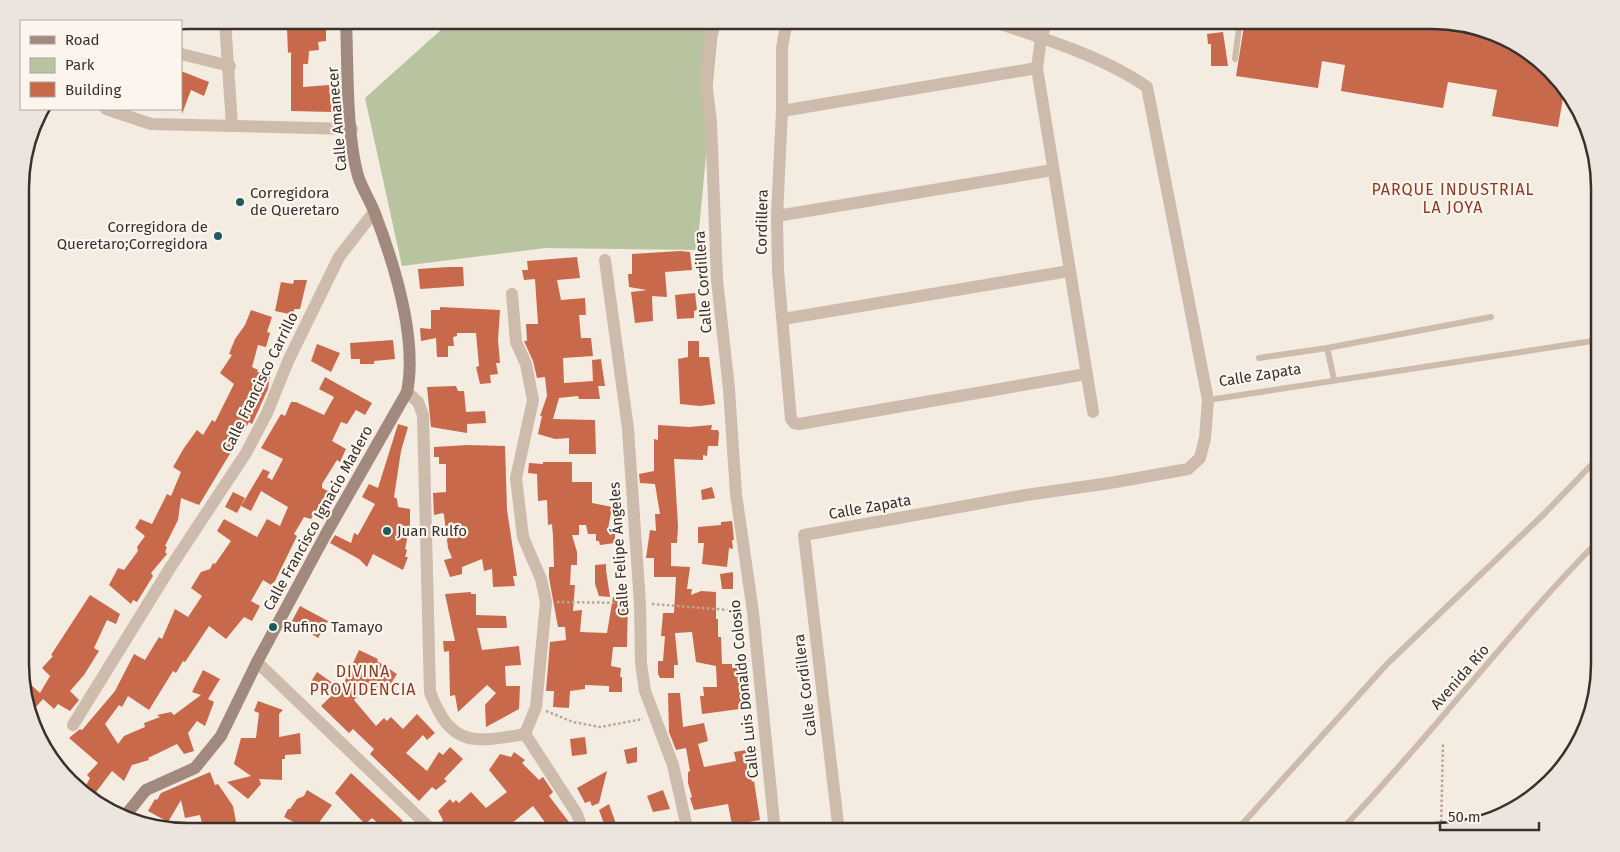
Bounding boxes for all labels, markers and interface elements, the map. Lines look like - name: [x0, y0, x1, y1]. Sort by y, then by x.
- legend: [20, 20, 182, 110]
- text: Road: [65, 31, 100, 49]
- text: Park: [65, 56, 95, 74]
- street label: Calle Amanecer: [323, 66, 351, 172]
- text: Building: [65, 81, 121, 99]
- district label: PARQUE INDUSTRIAL LA JOYA: [1371, 180, 1535, 217]
- place label: Corregidora de Queretaro: [250, 184, 339, 219]
- street label: Cordillera: [752, 189, 772, 255]
- marker: Corregidora de Queretaro: [234, 196, 246, 208]
- place label: Corregidora de Queretaro;Corregidora: [57, 218, 208, 253]
- marker: Corregidora de Queretaro;Corregidora: [212, 230, 224, 242]
- street label: Calle Cordillera: [690, 230, 716, 334]
- street label: Calle Francisco Carrillo: [218, 309, 302, 455]
- street label: Calle Zapata: [1217, 360, 1303, 390]
- street label: Calle Francisco Ignacio Madero: [260, 422, 376, 614]
- street label: Calle Felipe Ángeles: [605, 481, 633, 617]
- street label: Calle Zapata: [827, 491, 913, 523]
- place label: Juan Rulfo: [397, 522, 467, 540]
- marker: Juan Rulfo: [381, 525, 393, 537]
- street label: Calle Luis Donaldo Colosio: [726, 599, 762, 779]
- place label: Rufino Tamayo: [283, 618, 383, 636]
- marker: Rufino Tamayo: [267, 621, 279, 633]
- street label: Calle Cordillera: [790, 633, 820, 737]
- street label: Avenida Río: [1427, 641, 1493, 713]
- district label: DIVINA PROVIDENCIA: [309, 662, 417, 699]
- scale bar: [1440, 800, 1539, 832]
- text: 50 m: [1448, 808, 1481, 826]

